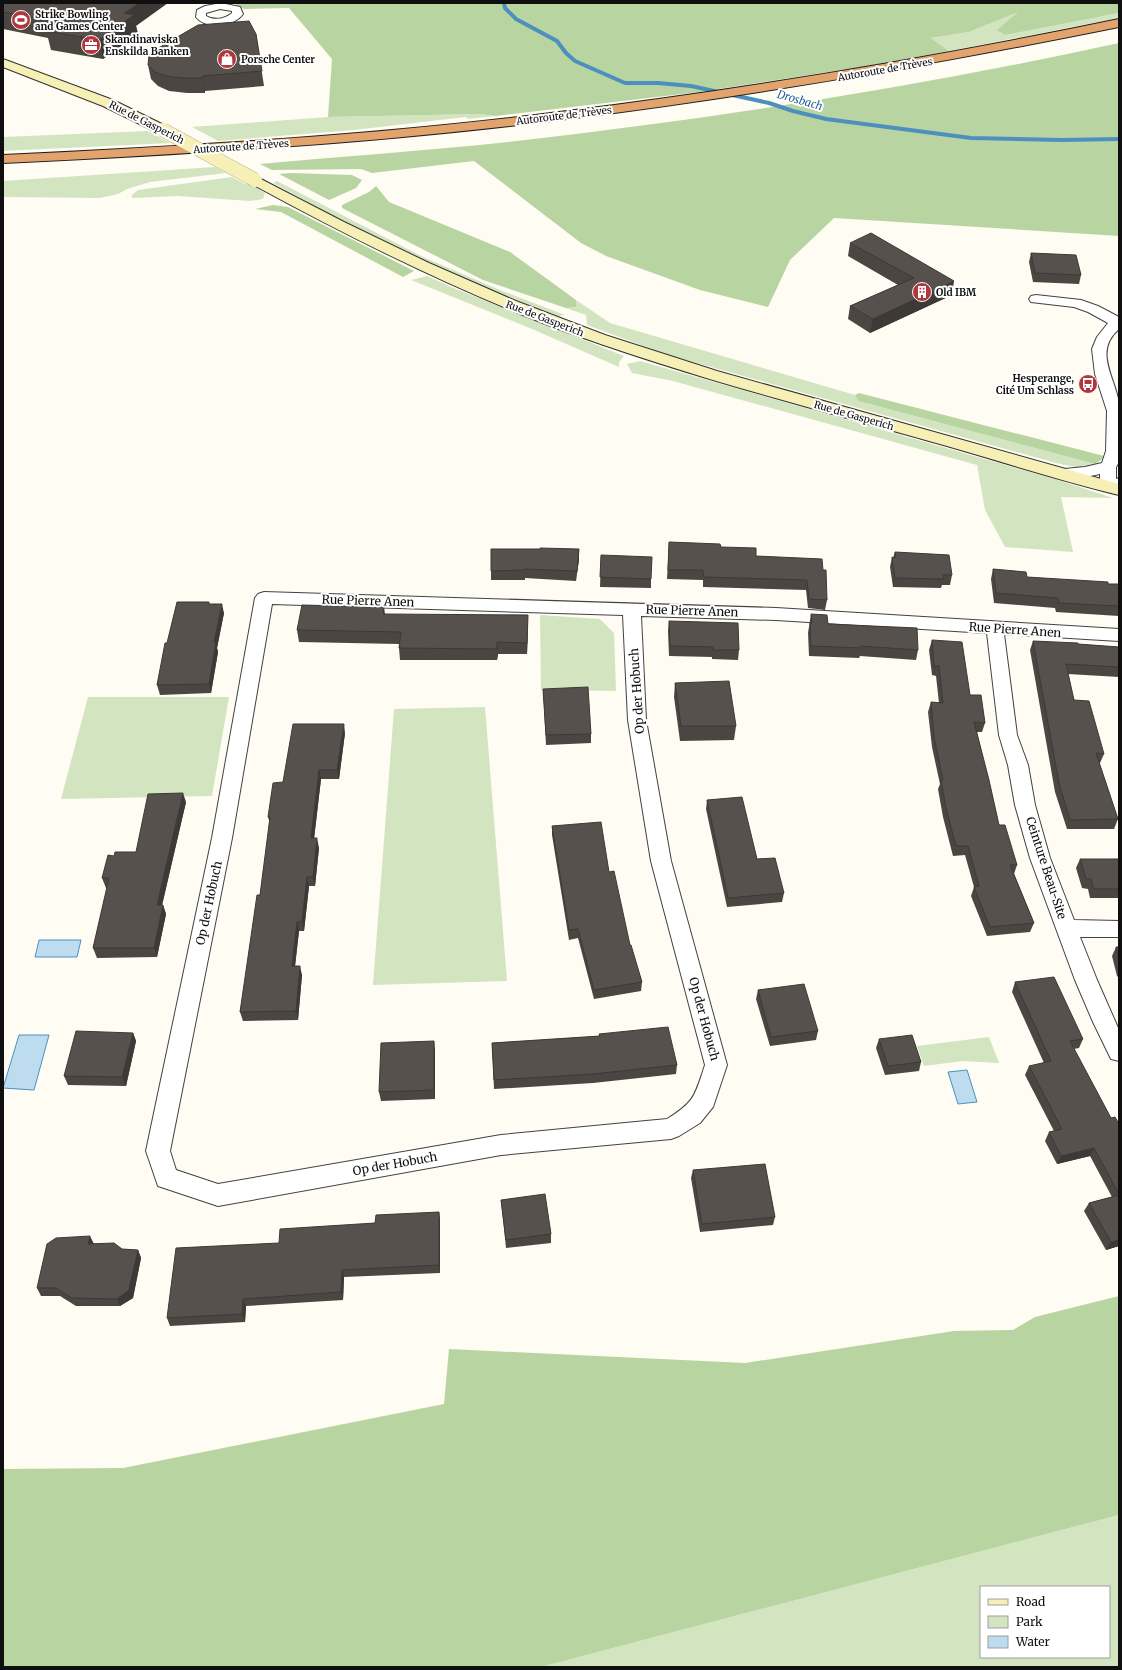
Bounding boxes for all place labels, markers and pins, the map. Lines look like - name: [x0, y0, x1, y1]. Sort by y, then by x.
- place label: Strike Bowling and Games Center: [35, 8, 125, 33]
- sports icon: Strike Bowling and Games Center: [10, 9, 32, 31]
- place label: Skandinaviska Enskilda Banken: [105, 33, 189, 58]
- office icon: Skandinaviska Enskilda Banken: [80, 34, 102, 56]
- shop icon: Porsche Center: [216, 48, 238, 70]
- place label: Porsche Center: [241, 53, 315, 66]
- building icon: Old IBM: [911, 281, 933, 303]
- place label: Old IBM: [936, 286, 977, 299]
- place label: Hesperange, Cité Um Schlass: [996, 372, 1074, 397]
- bus stop icon: Hesperange, Cité Um Schlass: [1077, 373, 1099, 395]

